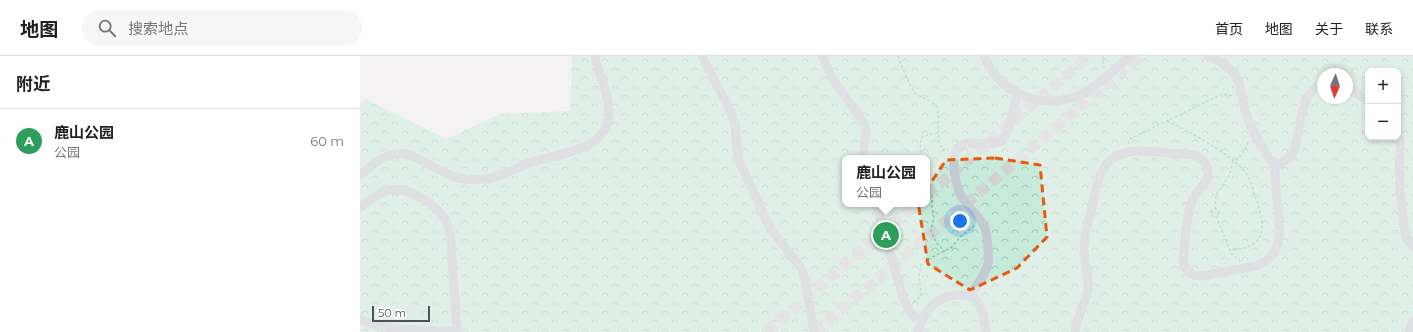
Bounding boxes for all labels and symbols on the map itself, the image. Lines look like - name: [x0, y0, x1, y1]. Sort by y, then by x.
- north arrow: [1317, 68, 1353, 104]
- your location: [950, 211, 970, 231]
- pin: A: [873, 220, 899, 250]
- scale bar: [372, 304, 430, 323]

